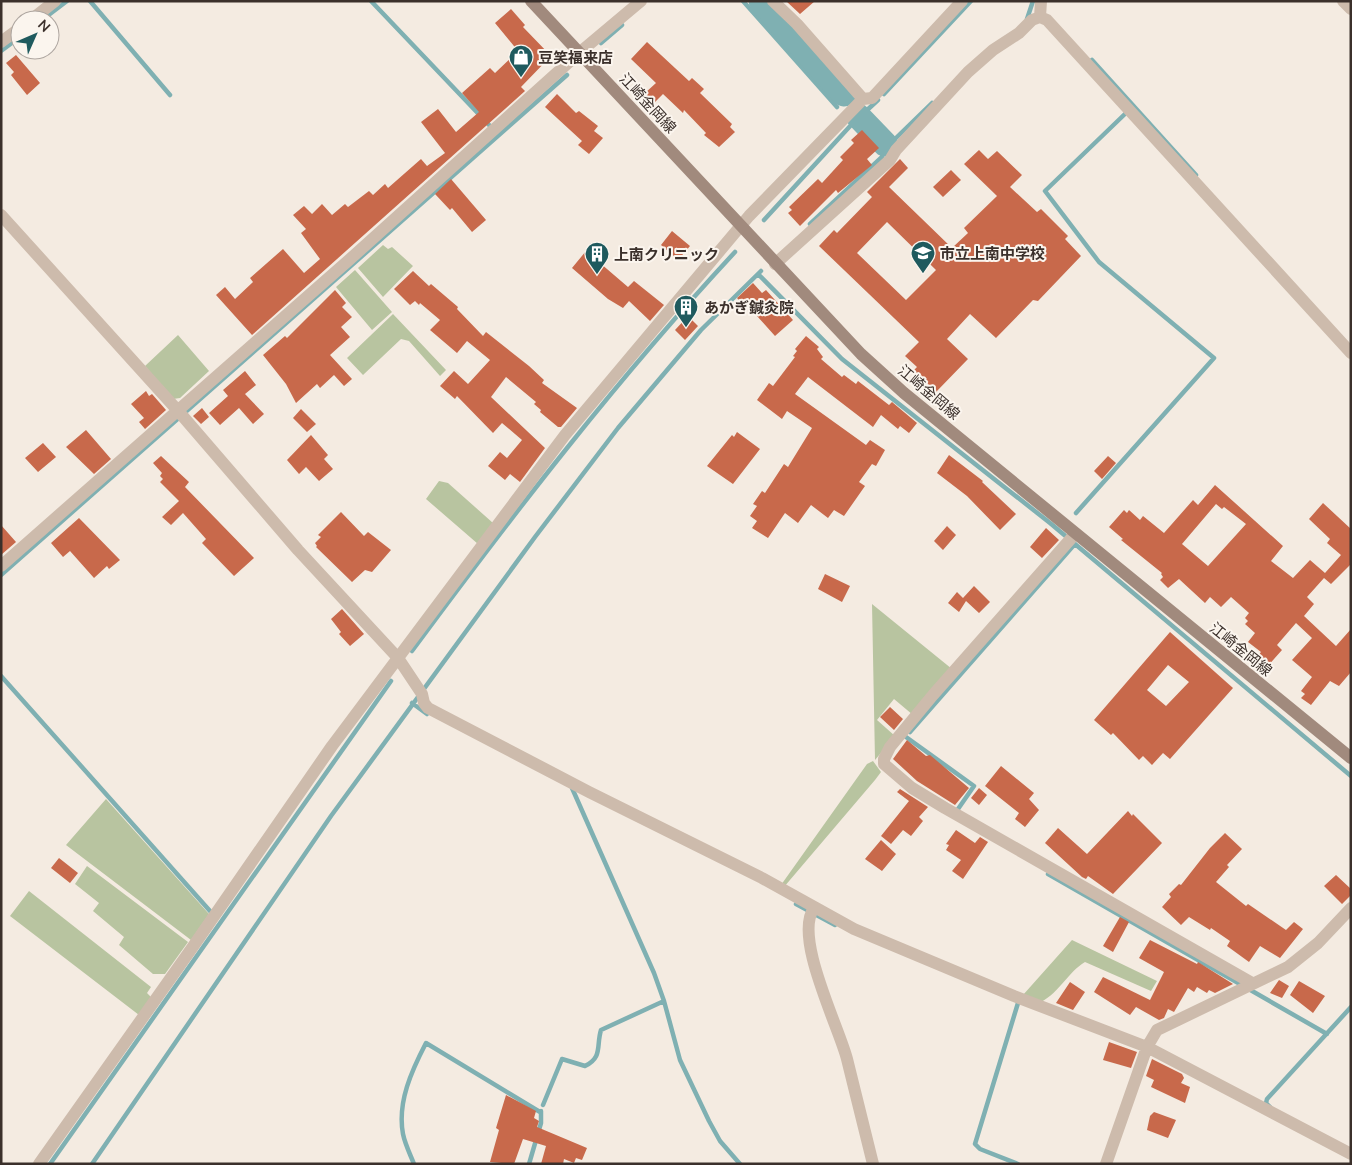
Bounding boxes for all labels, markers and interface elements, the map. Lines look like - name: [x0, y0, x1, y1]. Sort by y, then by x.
- north arrow: [10, 10, 60, 60]
- text: N: [34, 16, 54, 36]
- shop icon: 豆笑福来店: [508, 44, 534, 78]
- place label: 豆笑福来店: [538, 48, 613, 67]
- street label: 江崎金岡線: [615, 69, 681, 137]
- school or university icon: 市立上南中学校: [910, 240, 936, 274]
- building icon: 上南クリニック: [584, 241, 610, 275]
- place label: 市立上南中学校: [940, 244, 1045, 263]
- place label: 上南クリニック: [614, 245, 719, 264]
- building icon: あかぎ鍼灸院: [673, 294, 699, 328]
- place label: あかぎ鍼灸院: [704, 298, 794, 317]
- street label: 江崎金岡線: [894, 361, 964, 423]
- street label: 江崎金岡線: [1206, 618, 1276, 680]

